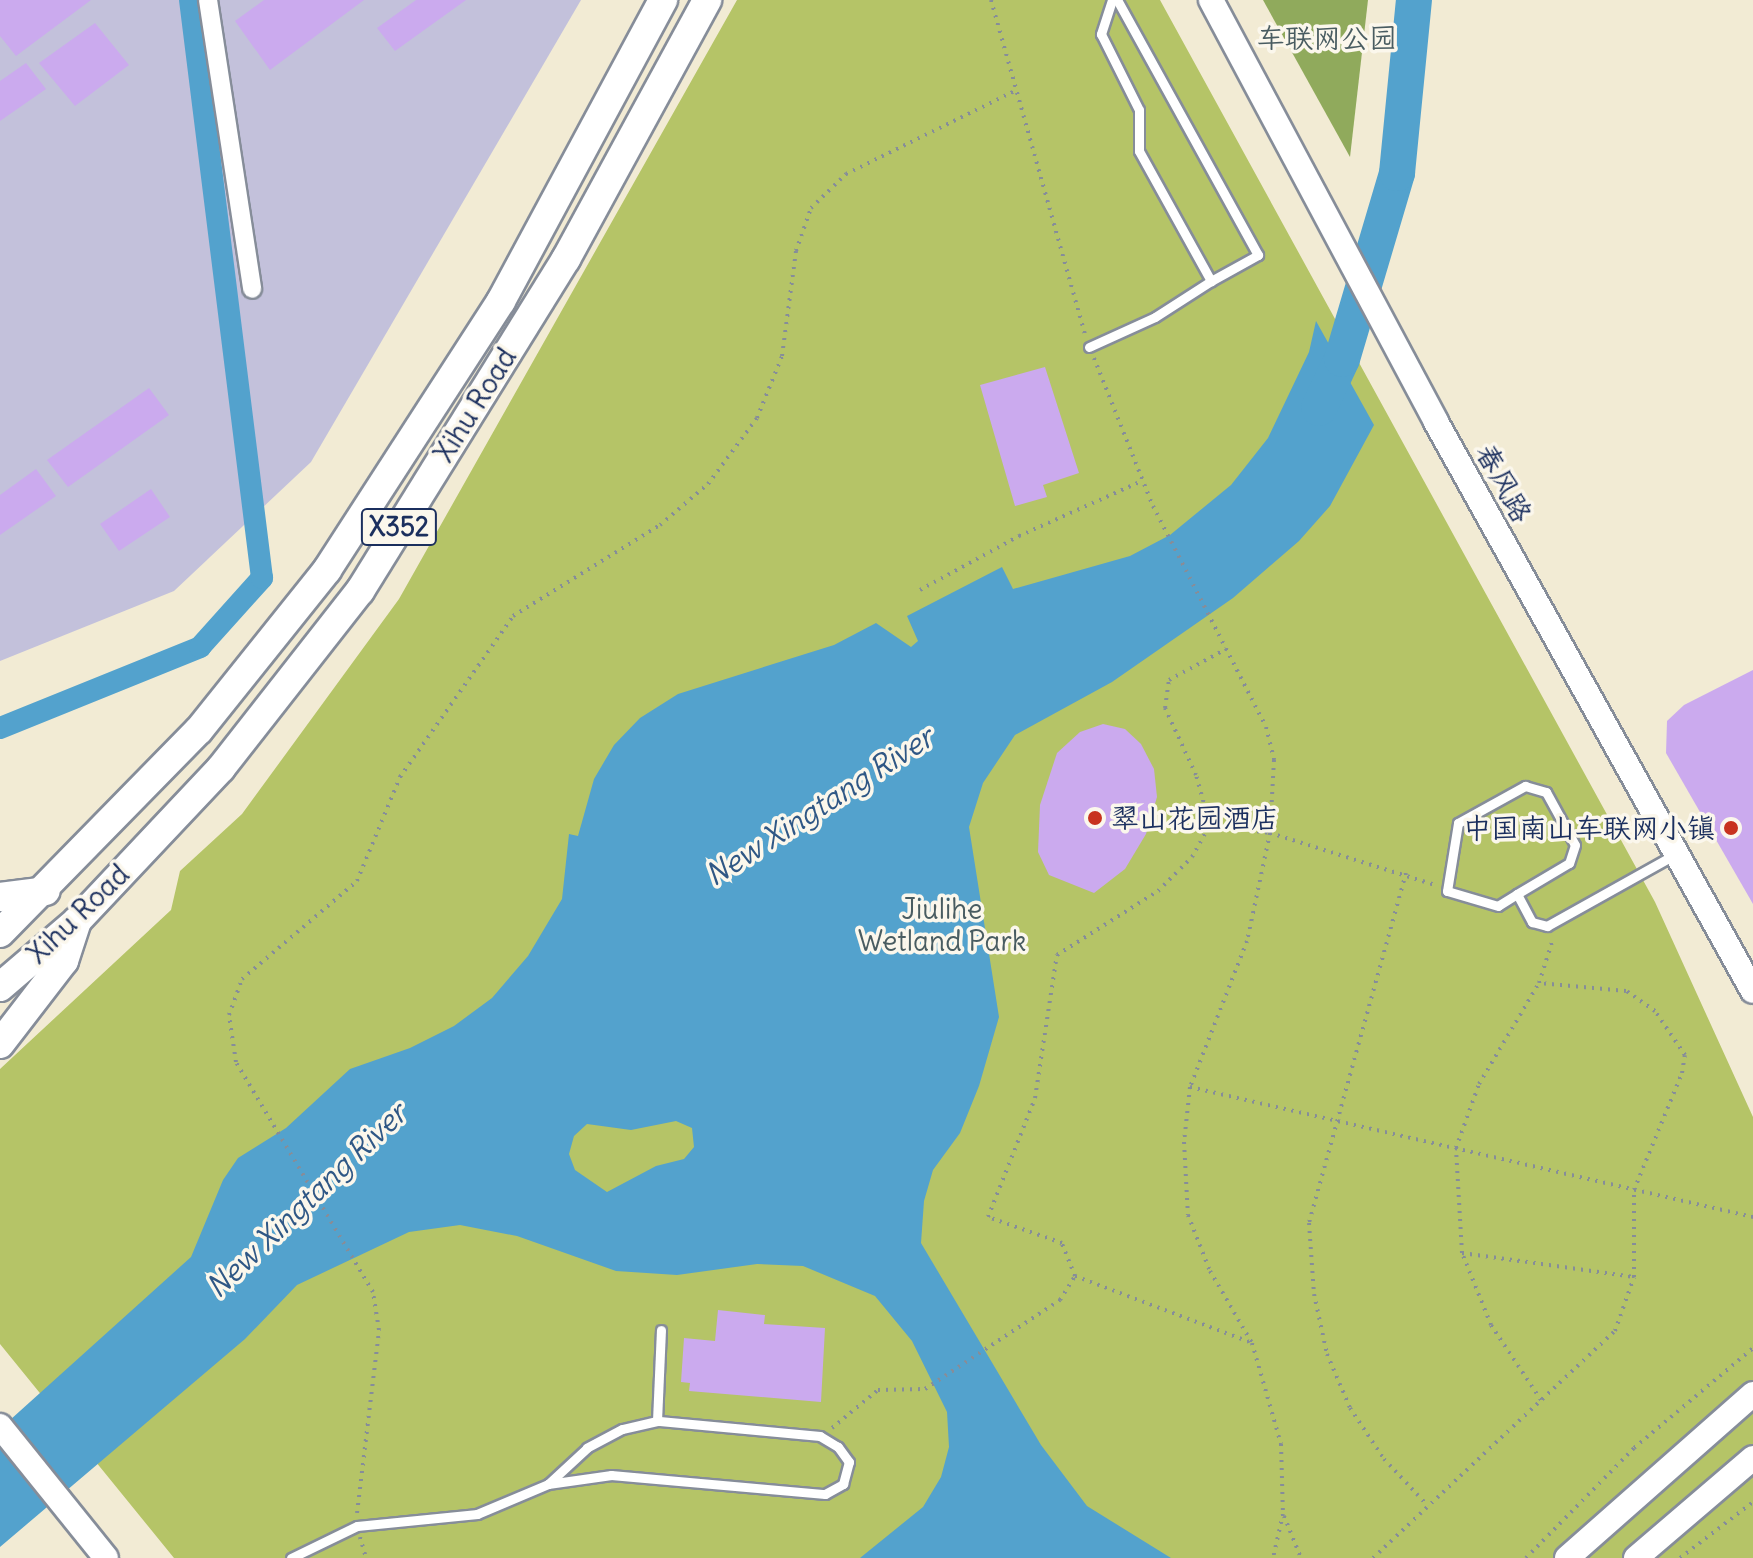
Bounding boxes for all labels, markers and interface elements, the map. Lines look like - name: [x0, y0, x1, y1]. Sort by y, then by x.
- park label: 车联网公园: [1257, 21, 1397, 55]
- street label: Xihu Road: [427, 342, 523, 468]
- street label: 春风路: [1469, 438, 1539, 528]
- road number: X352: [359, 505, 439, 549]
- water label: New Xingtang River: [698, 719, 940, 893]
- place label: 翠山花园酒店: [1111, 801, 1279, 835]
- marker: 翠山花园酒店: [1086, 809, 1104, 827]
- place label: 中国南山车联网小镇: [1463, 811, 1715, 845]
- marker: 中国南山车联网小镇: [1722, 819, 1740, 837]
- street label: Xihu Road: [20, 857, 136, 971]
- park label: Jiulihe Wetland Park: [858, 892, 1026, 958]
- water label: New Xingtang River: [198, 1095, 414, 1305]

